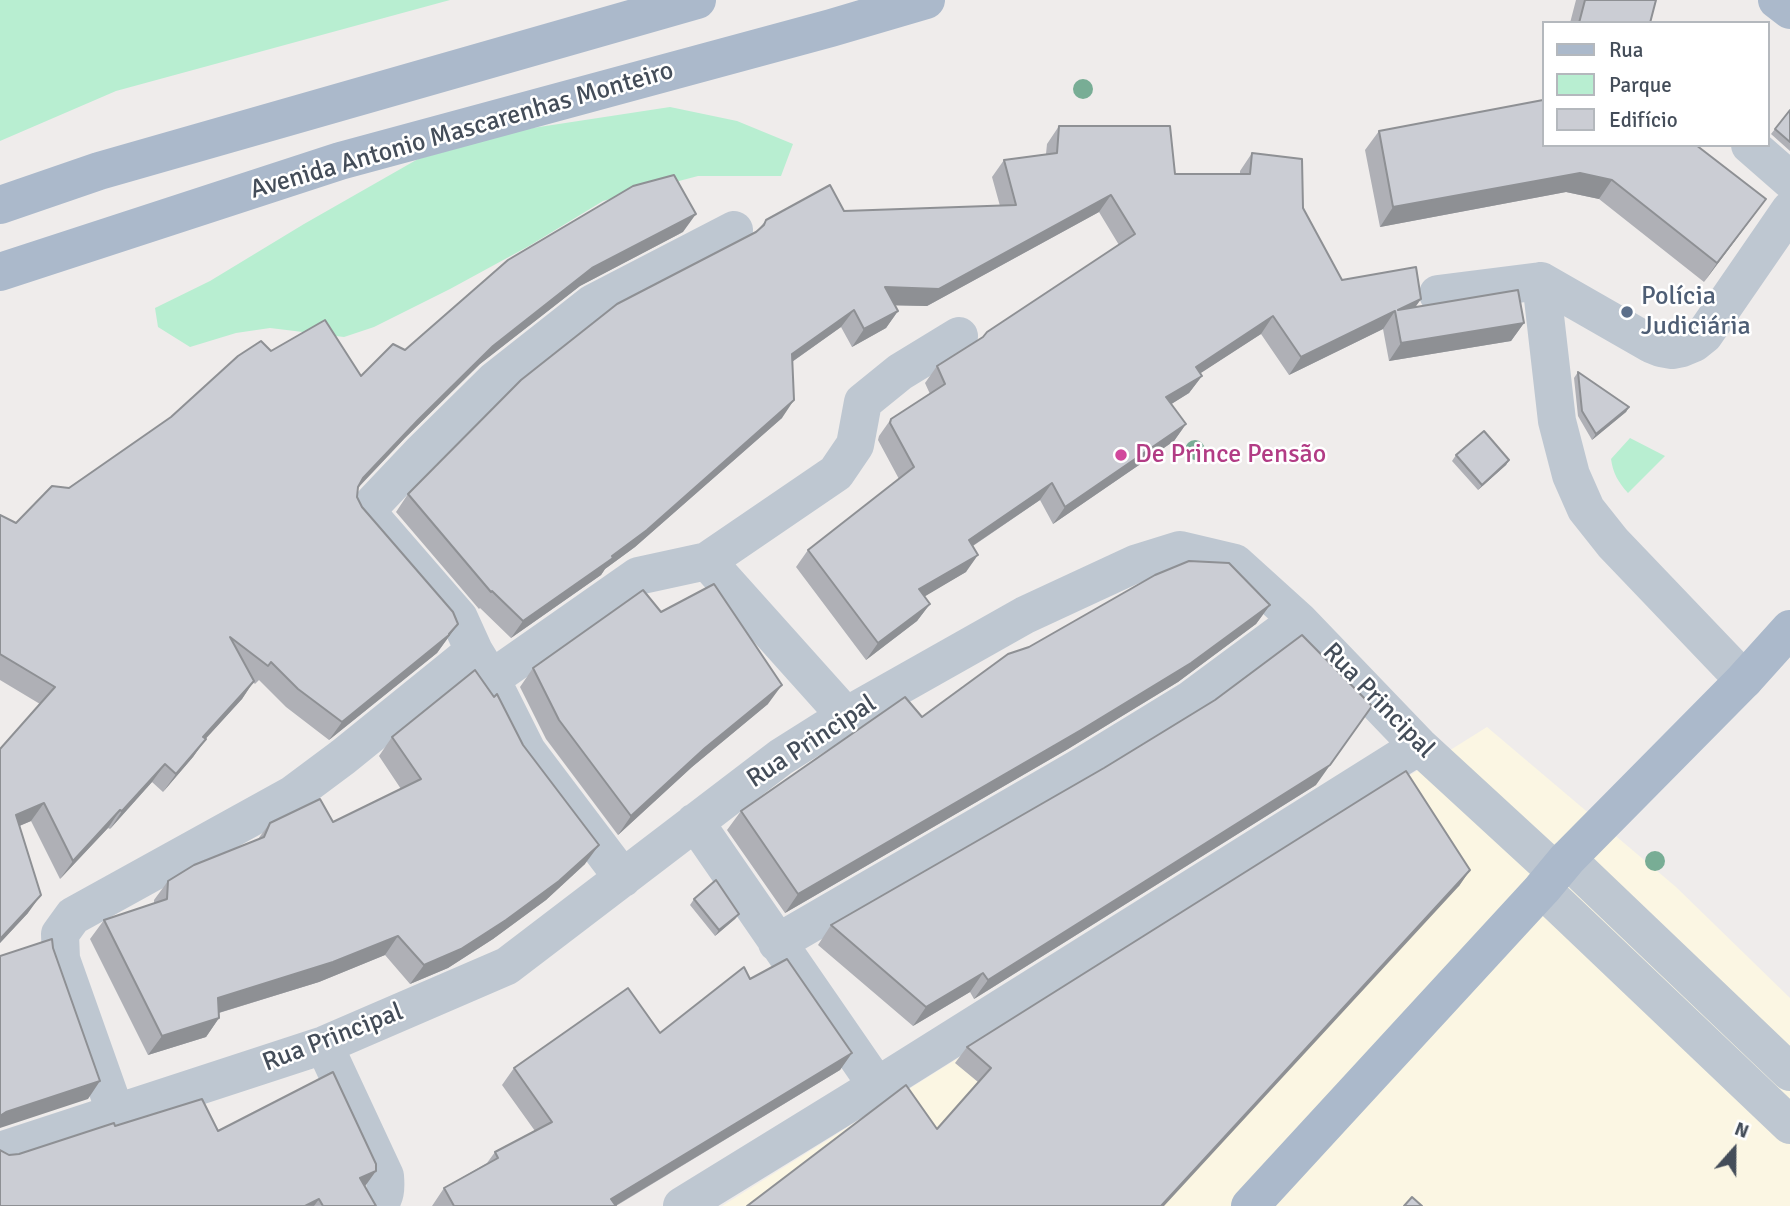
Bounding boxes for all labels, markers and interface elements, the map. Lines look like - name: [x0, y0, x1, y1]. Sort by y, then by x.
- legend: [1542, 21, 1769, 147]
- text: Rua: [1609, 37, 1643, 63]
- street label: Avenida Antonio Mascarenhas Monteiro: [247, 56, 677, 206]
- text: Parque: [1609, 72, 1672, 98]
- text: Edifício: [1609, 107, 1678, 133]
- place label: Polícia Judiciária: [1641, 281, 1751, 342]
- marker: Polícia Judiciária: [1619, 304, 1635, 320]
- place label: De Prince Pensão: [1135, 439, 1326, 471]
- marker: De Prince Pensão: [1113, 447, 1129, 463]
- street label: Rua Principal: [1315, 637, 1441, 765]
- street label: Rua Principal: [741, 689, 883, 795]
- street label: Rua Principal: [258, 997, 408, 1079]
- north arrow: [1699, 1115, 1769, 1185]
- text: N: [1731, 1117, 1752, 1144]

